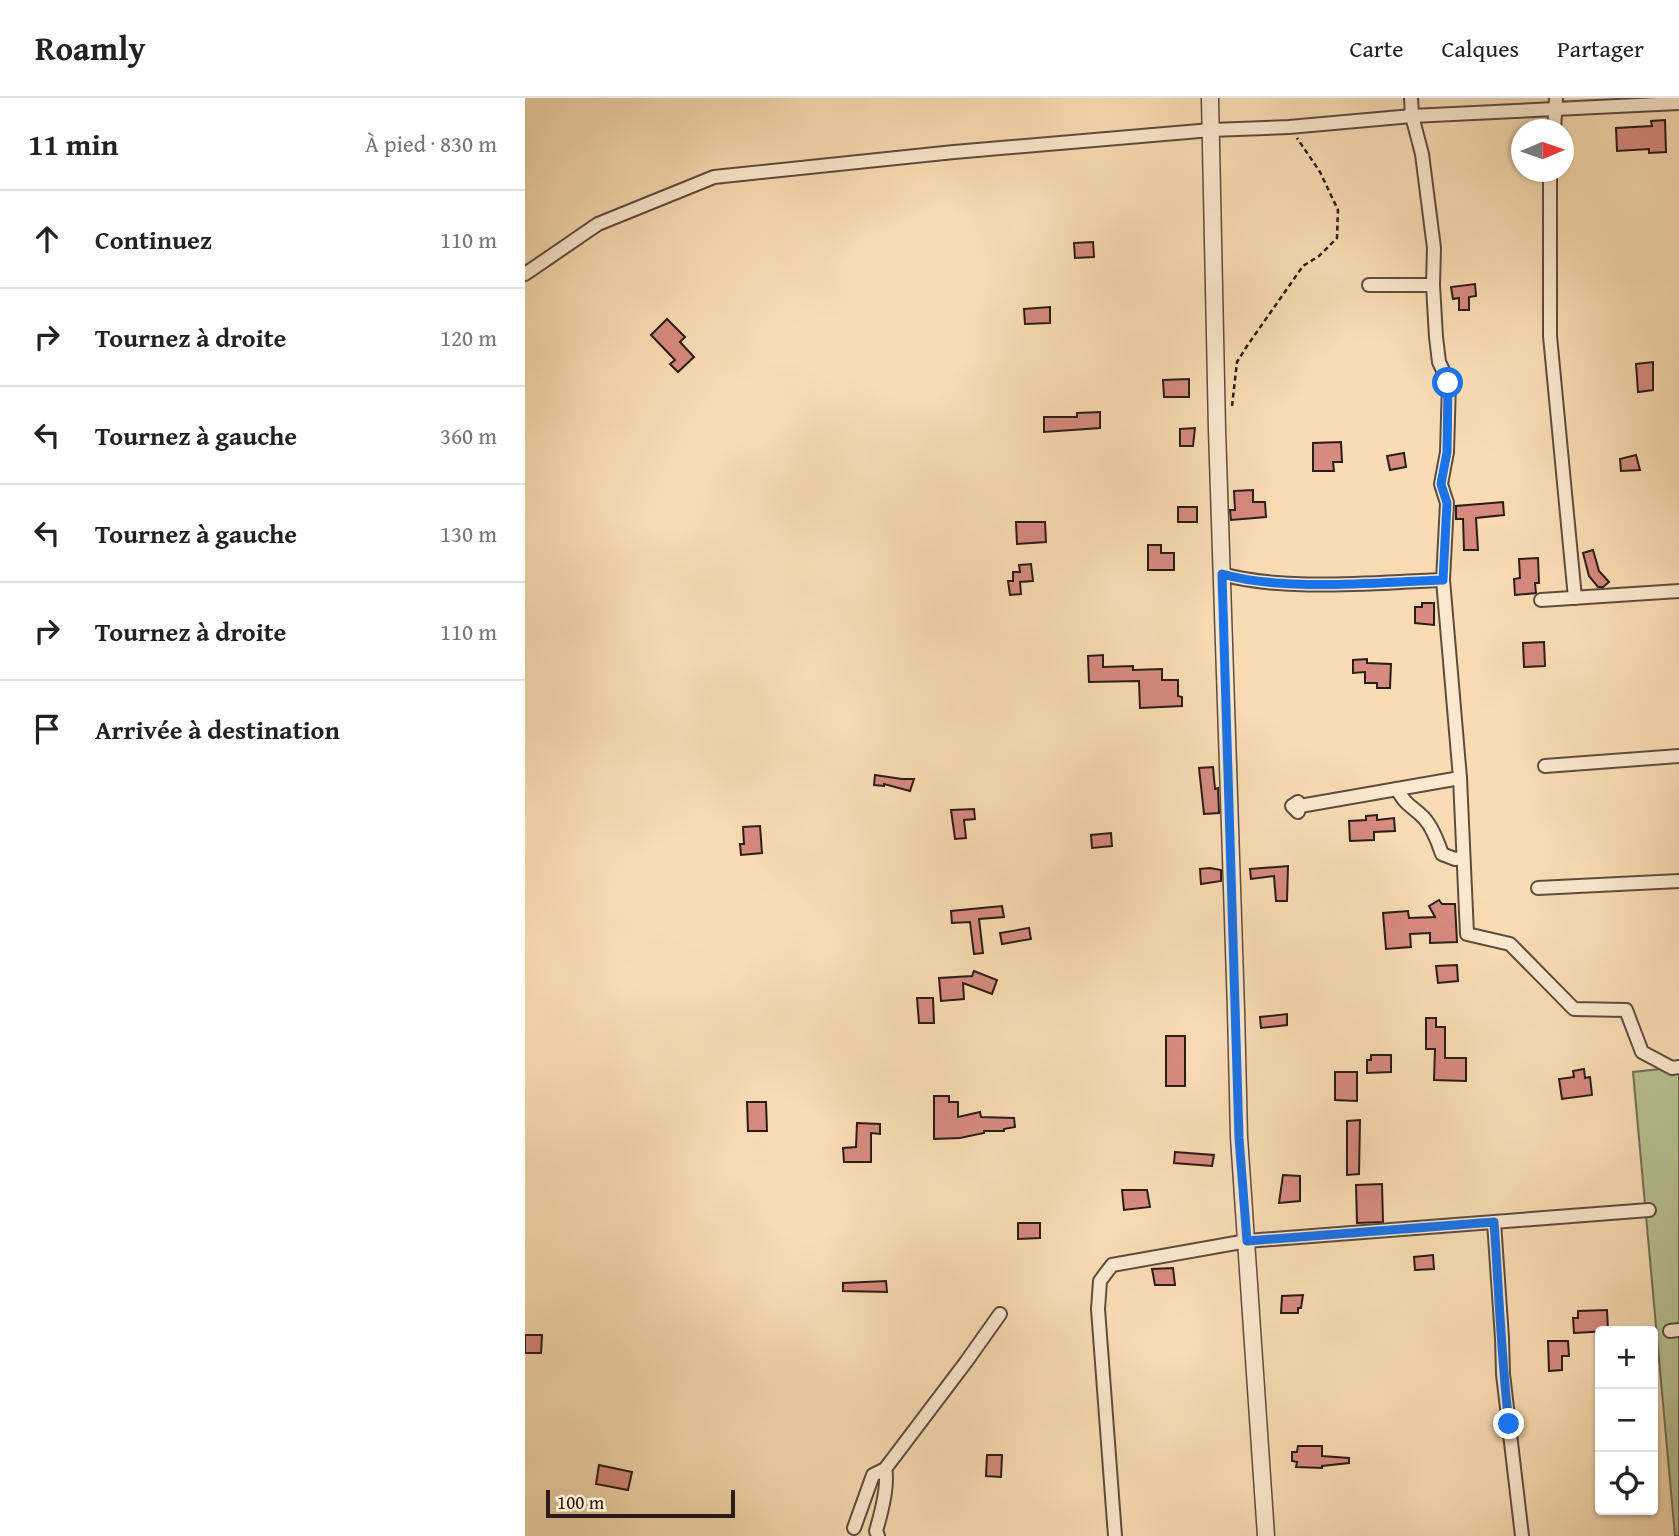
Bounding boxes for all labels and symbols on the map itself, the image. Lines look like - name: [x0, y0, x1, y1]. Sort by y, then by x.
- north arrow: [1511, 119, 1574, 182]
- route start: [1432, 367, 1463, 398]
- route end: [1493, 1408, 1524, 1439]
- scale bar: [546, 1487, 735, 1519]

